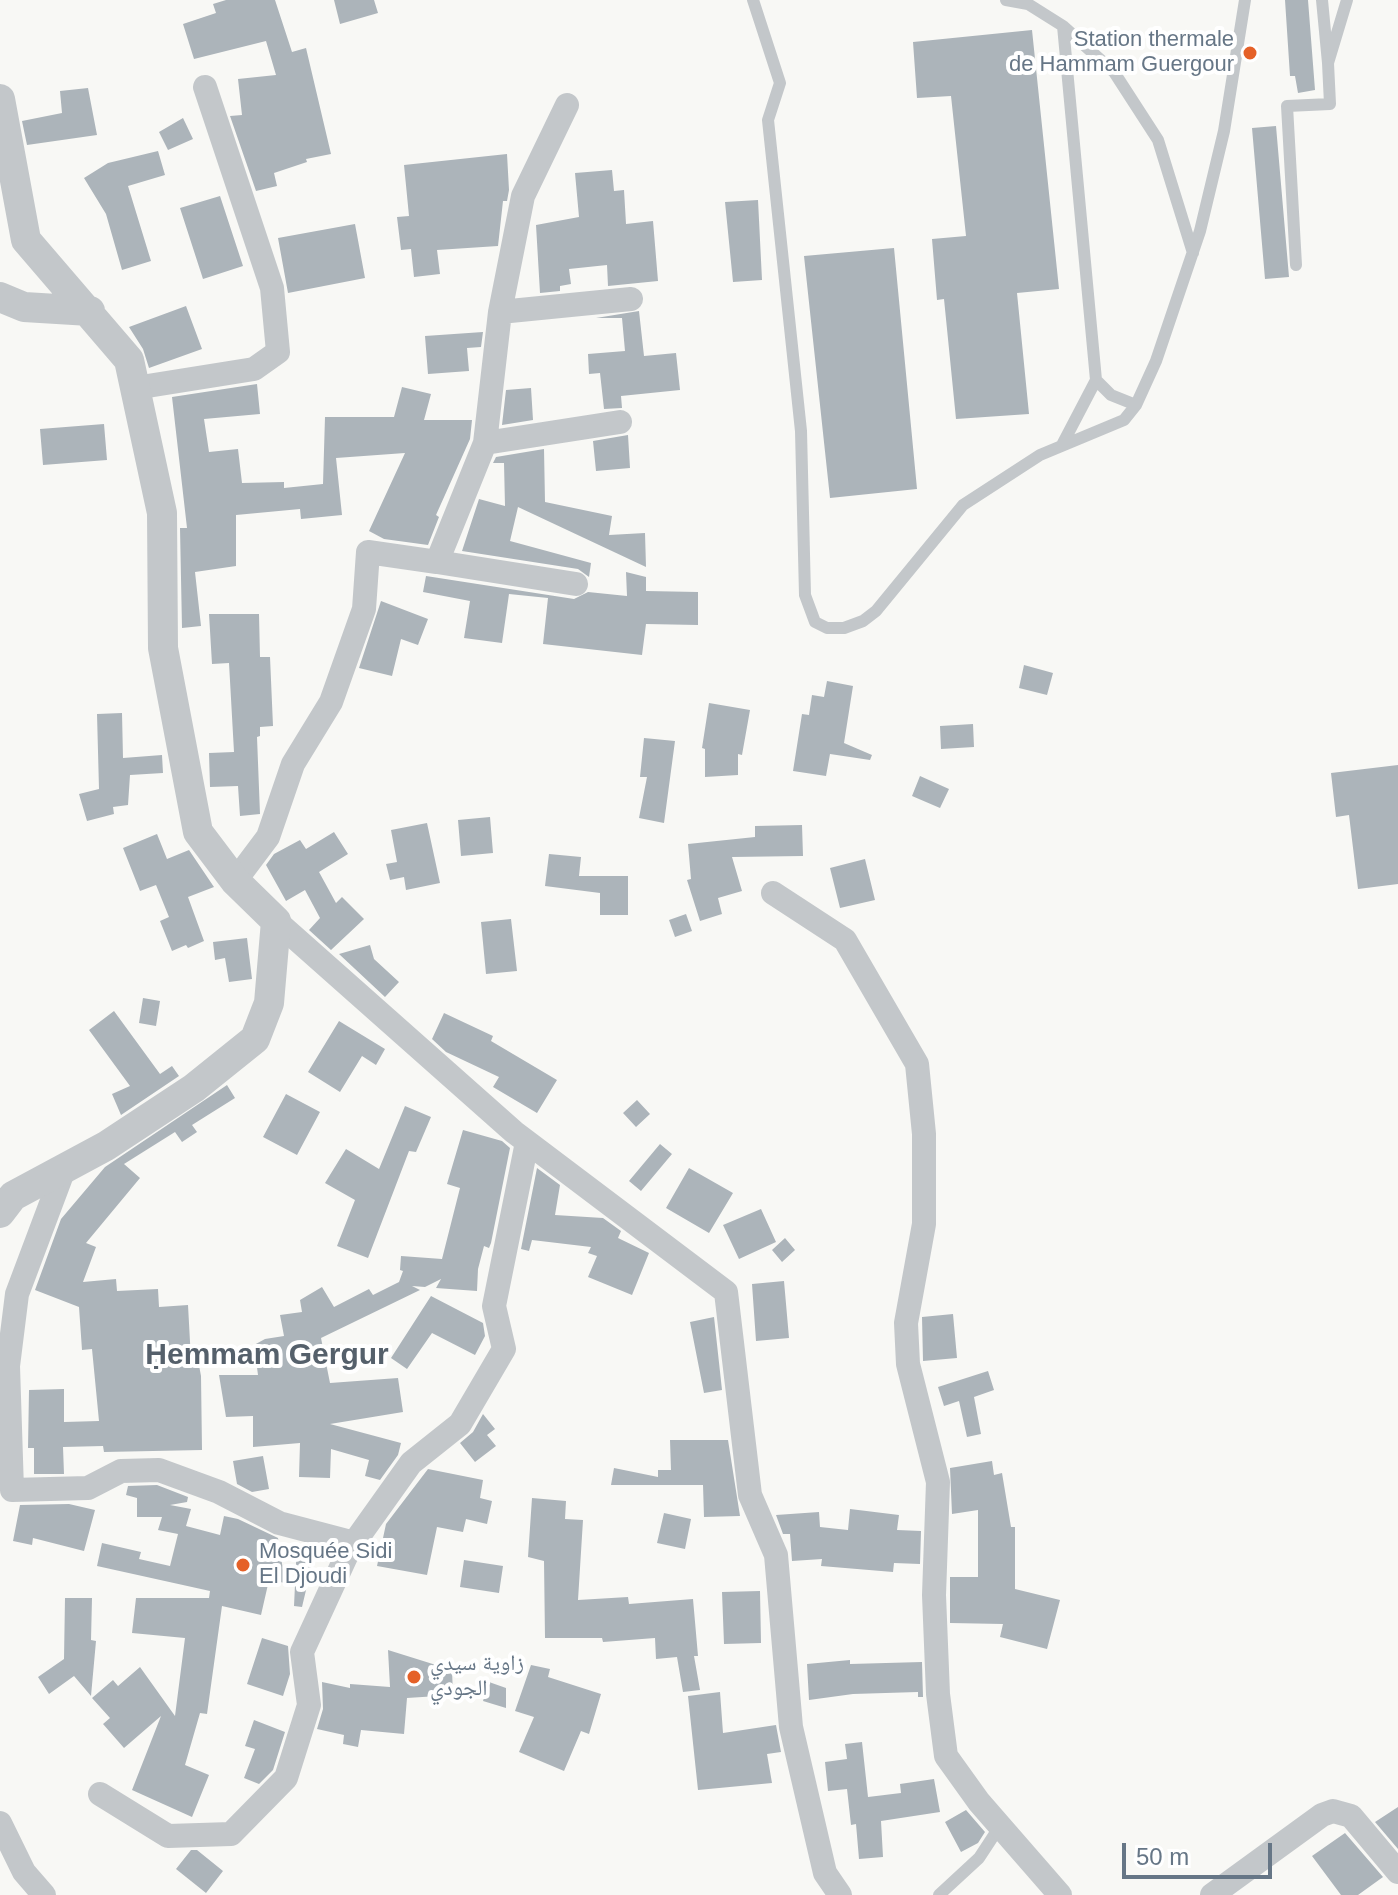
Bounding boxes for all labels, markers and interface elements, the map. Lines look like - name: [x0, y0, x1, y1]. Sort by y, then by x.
- place label: Station thermale de Hammam Guergour: [1009, 27, 1234, 78]
- marker: Station thermale de Hammam Guergour: [1241, 44, 1259, 62]
- district label: Ḥemmam Gergur: [145, 1338, 389, 1374]
- place label: Mosquée Sidi El Djoudi: [259, 1539, 392, 1590]
- marker: Mosquée Sidi El Djoudi: [234, 1556, 252, 1574]
- place label: زاوية سيدي الجودي: [430, 1651, 524, 1702]
- marker: زاوية سيدي الجودي: [405, 1668, 423, 1686]
- scale bar: [1126, 1827, 1276, 1877]
- text: 50 m: [1136, 1843, 1189, 1870]

